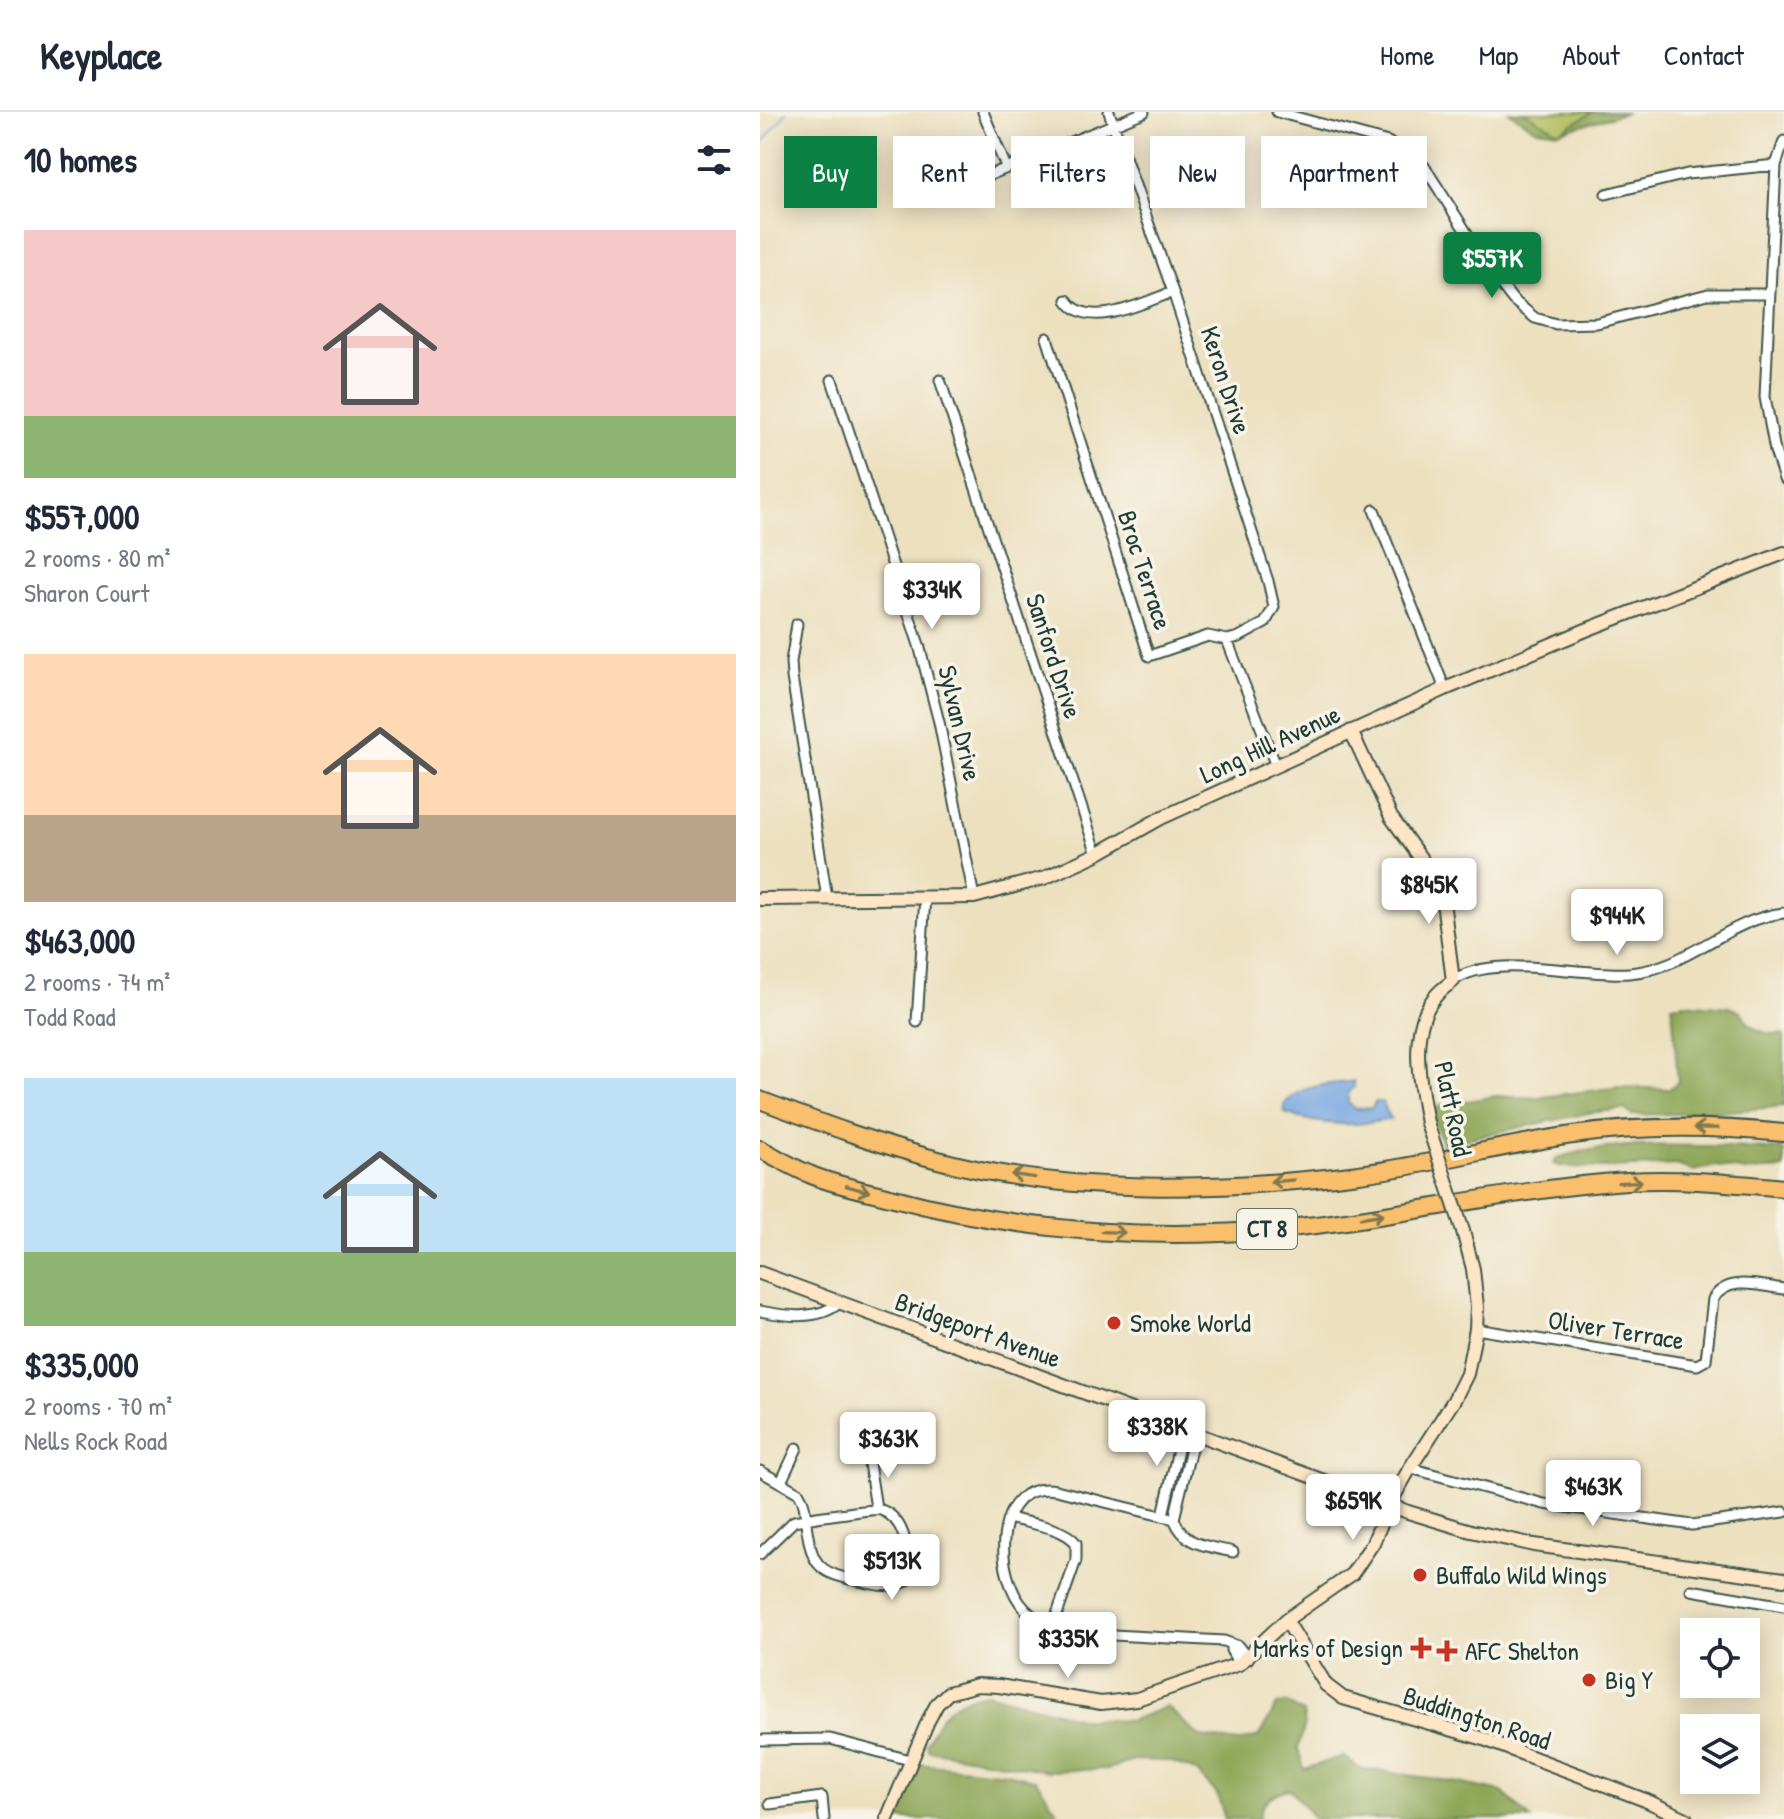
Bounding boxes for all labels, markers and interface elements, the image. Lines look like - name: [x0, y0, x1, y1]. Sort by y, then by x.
- text: Keyplace: [40, 29, 162, 81]
- text: Home: [1380, 36, 1435, 74]
- text: Map: [1479, 36, 1518, 74]
- text: About: [1562, 36, 1620, 74]
- text: Contact: [1664, 36, 1744, 74]
- chip: Buy: [784, 136, 877, 208]
- chip: Rent: [893, 136, 995, 208]
- chip: Filters: [1011, 136, 1134, 208]
- chip: New: [1150, 136, 1245, 208]
- chip: Apartment: [1261, 136, 1427, 208]
- text: 10 homes: [24, 137, 137, 183]
- icon: filters: [692, 138, 736, 182]
- pin: $557K: [1436, 232, 1548, 300]
- text: $557K: [1461, 240, 1523, 275]
- icon: home: [308, 282, 452, 426]
- street label: Keron Drive: [1193, 322, 1260, 438]
- text: $557,000: [24, 494, 139, 540]
- street label: Broc Terrace: [1110, 506, 1181, 634]
- text: 2 rooms · 80 m²: [24, 540, 171, 575]
- pin: $334K: [876, 563, 988, 631]
- text: $334K: [902, 571, 962, 606]
- text: Sharon Court: [24, 575, 149, 610]
- street label: Sanford Drive: [1018, 589, 1091, 722]
- street label: Sylvan Drive: [930, 662, 991, 784]
- street label: Long Hill Avenue: [1194, 696, 1345, 791]
- icon: home: [308, 706, 452, 850]
- pin: $845K: [1373, 858, 1485, 926]
- text: $845K: [1400, 866, 1458, 901]
- pin: $944K: [1561, 889, 1673, 957]
- text: $944K: [1589, 897, 1645, 932]
- text: $463,000: [24, 918, 135, 964]
- text: 2 rooms · 74 m²: [24, 964, 170, 999]
- text: Todd Road: [24, 999, 116, 1034]
- street label: Platt Road: [1426, 1058, 1481, 1160]
- one-way arrow: [1693, 1121, 1720, 1136]
- icon: home: [308, 1130, 452, 1274]
- one-way arrow: [1011, 1168, 1036, 1183]
- one-way arrow: [1269, 1173, 1296, 1188]
- one-way arrow: [1616, 1174, 1643, 1189]
- one-way arrow: [844, 1182, 870, 1197]
- one-way arrow: [1359, 1208, 1385, 1223]
- road number: CT 8: [1237, 1209, 1297, 1249]
- one-way arrow: [1100, 1224, 1126, 1239]
- street label: Bridgeport Avenue: [891, 1283, 1066, 1376]
- street label: Oliver Terrace: [1546, 1301, 1687, 1358]
- place label: Smoke World: [1130, 1305, 1251, 1340]
- marker: Smoke World: [1105, 1314, 1123, 1332]
- text: $335,000: [24, 1342, 139, 1388]
- text: 2 rooms · 70 m²: [24, 1388, 172, 1423]
- pin: $338K: [1101, 1400, 1213, 1468]
- text: $338K: [1126, 1408, 1188, 1443]
- pin: $363K: [832, 1412, 944, 1480]
- text: $363K: [858, 1420, 918, 1455]
- text: Nells Rock Road: [24, 1423, 167, 1458]
- pin: $463K: [1537, 1460, 1649, 1528]
- text: $463K: [1564, 1468, 1622, 1503]
- pin: $659K: [1297, 1474, 1409, 1542]
- text: $659K: [1324, 1482, 1382, 1517]
- pin: $513K: [836, 1534, 948, 1602]
- text: $513K: [863, 1542, 921, 1577]
- place label: Buffalo Wild Wings: [1436, 1557, 1607, 1592]
- marker: Buffalo Wild Wings: [1411, 1566, 1429, 1584]
- pin: $335K: [1012, 1612, 1124, 1680]
- map controls: [1680, 1618, 1760, 1794]
- button: locate: [1680, 1618, 1760, 1698]
- text: $335K: [1037, 1620, 1099, 1655]
- place label: Marks of Design: [1253, 1630, 1403, 1665]
- place label: AFC Shelton: [1465, 1633, 1579, 1668]
- marker: Marks of Design: [1410, 1637, 1432, 1659]
- marker: AFC Shelton: [1436, 1640, 1458, 1662]
- place label: Big Y: [1605, 1662, 1654, 1697]
- marker: Big Y: [1580, 1671, 1598, 1689]
- street label: Buddington Road: [1399, 1677, 1555, 1758]
- button: layers: [1680, 1714, 1760, 1794]

